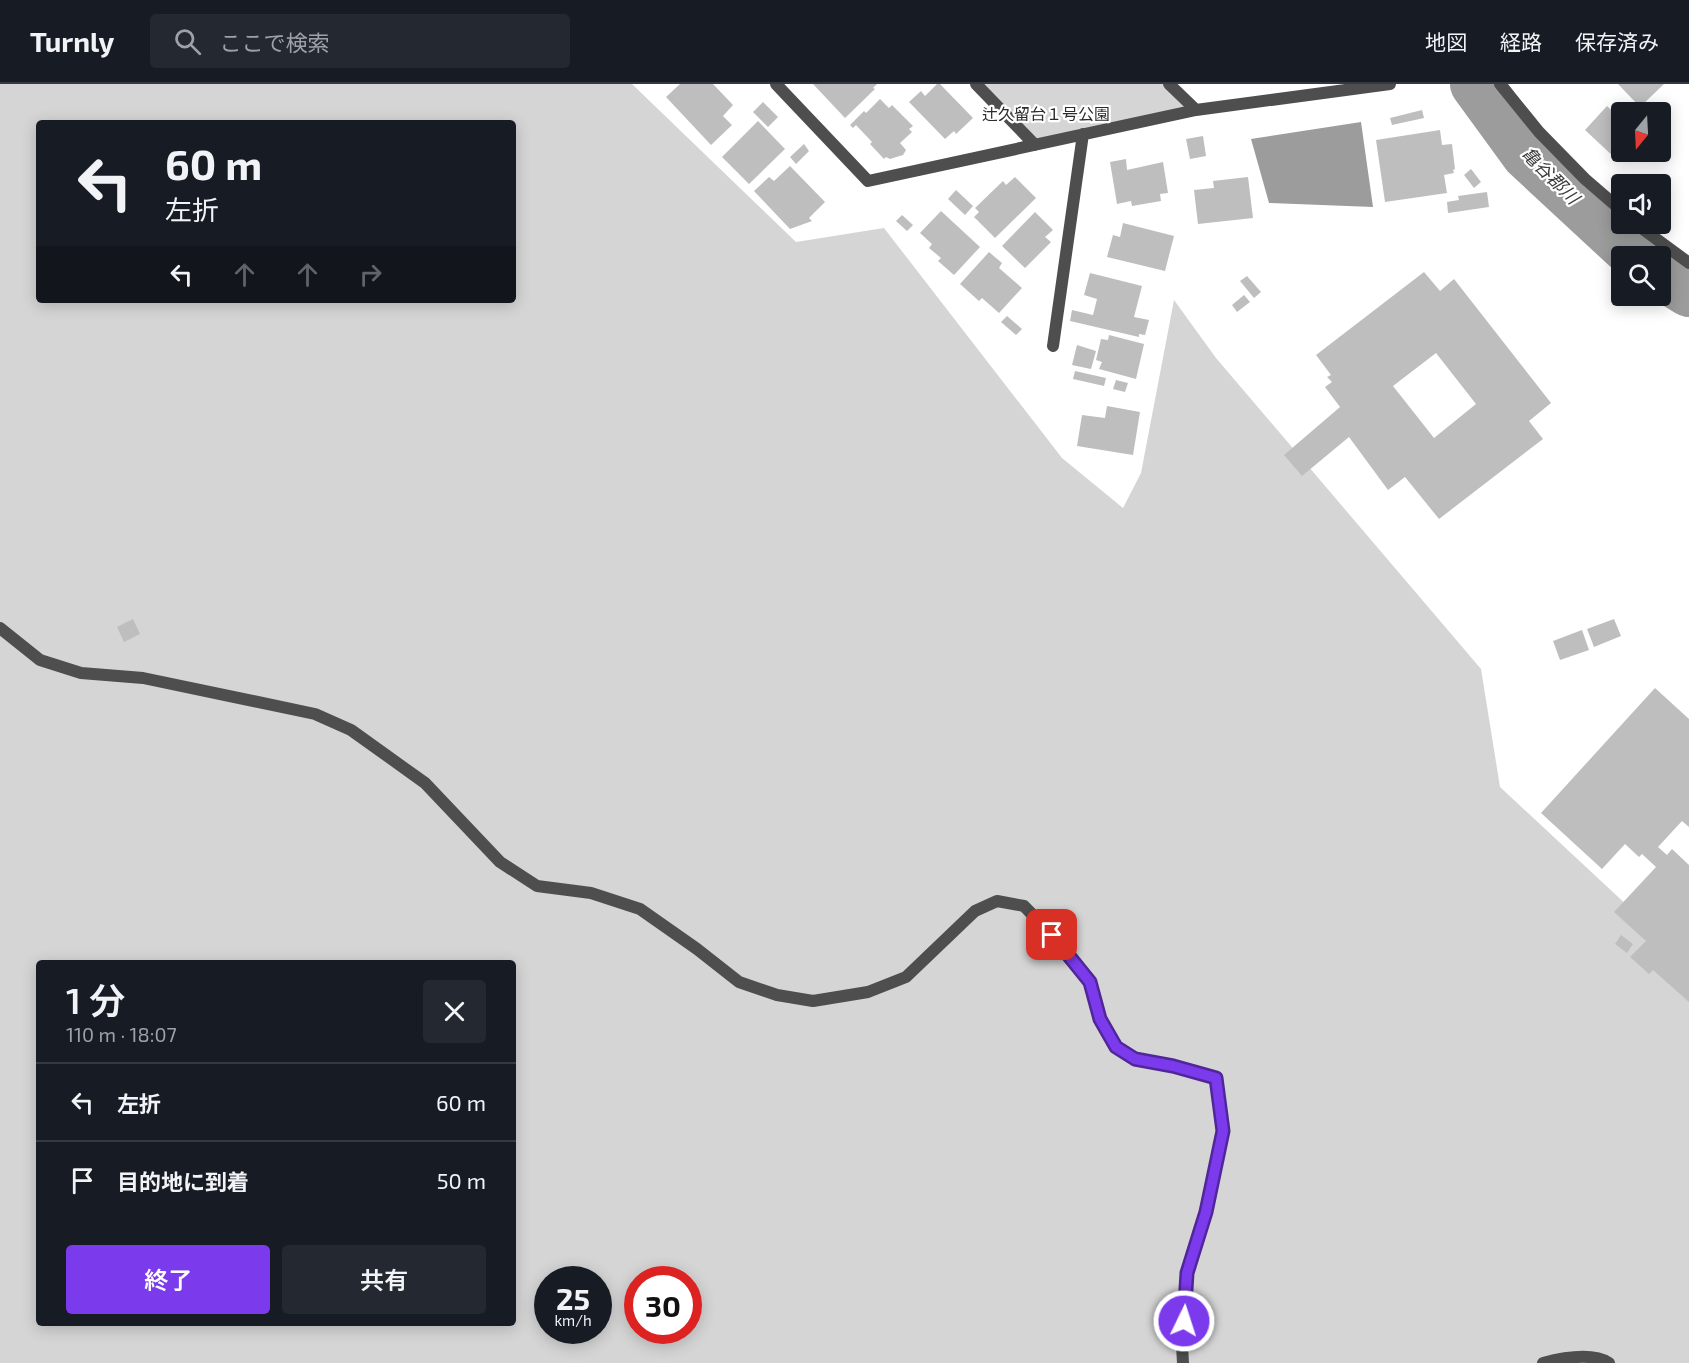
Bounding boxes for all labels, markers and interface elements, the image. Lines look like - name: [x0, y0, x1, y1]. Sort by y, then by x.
- search box: [150, 14, 570, 68]
- text: Turnly: [30, 24, 114, 58]
- icon: search: [171, 25, 204, 58]
- text: ここで検索: [219, 29, 329, 55]
- text: 地図: [1425, 29, 1467, 54]
- text: 経路: [1500, 29, 1542, 54]
- text: 保存済み: [1575, 29, 1659, 54]
- north arrow: [1611, 102, 1671, 162]
- map controls: [1611, 102, 1671, 306]
- park label: 辻久留台１号公園: [982, 104, 1110, 123]
- text: 60 m: [165, 138, 262, 188]
- water label: 亀谷郡川: [1518, 142, 1586, 210]
- icon: left: [66, 144, 144, 222]
- button: sound: [1611, 174, 1671, 234]
- text: 左折: [165, 193, 219, 225]
- button: search: [1611, 246, 1671, 306]
- icon: left: [165, 258, 198, 291]
- icon: ahead: [228, 258, 261, 291]
- icon: ahead: [291, 258, 324, 291]
- icon: right: [354, 258, 387, 291]
- pin: [1026, 909, 1077, 960]
- icon: arrive: [1035, 918, 1068, 951]
- text: 1 分: [66, 978, 125, 1021]
- button: close: [423, 980, 486, 1043]
- text: 110 m · 18:07: [66, 1022, 177, 1046]
- icon: left: [66, 1086, 99, 1119]
- text: 60 m: [436, 1089, 486, 1115]
- text: 左折: [117, 1090, 161, 1116]
- icon: arrive: [66, 1164, 99, 1197]
- text: 50 m: [437, 1167, 486, 1193]
- text: 目的地に到着: [117, 1168, 249, 1194]
- button: 終了: [66, 1245, 270, 1314]
- button: 共有: [282, 1245, 486, 1314]
- speed limit sign: 30: [624, 1266, 702, 1344]
- text: 25: [556, 1280, 590, 1316]
- position arrow: [1152, 1289, 1216, 1353]
- text: km/h: [554, 1311, 592, 1329]

